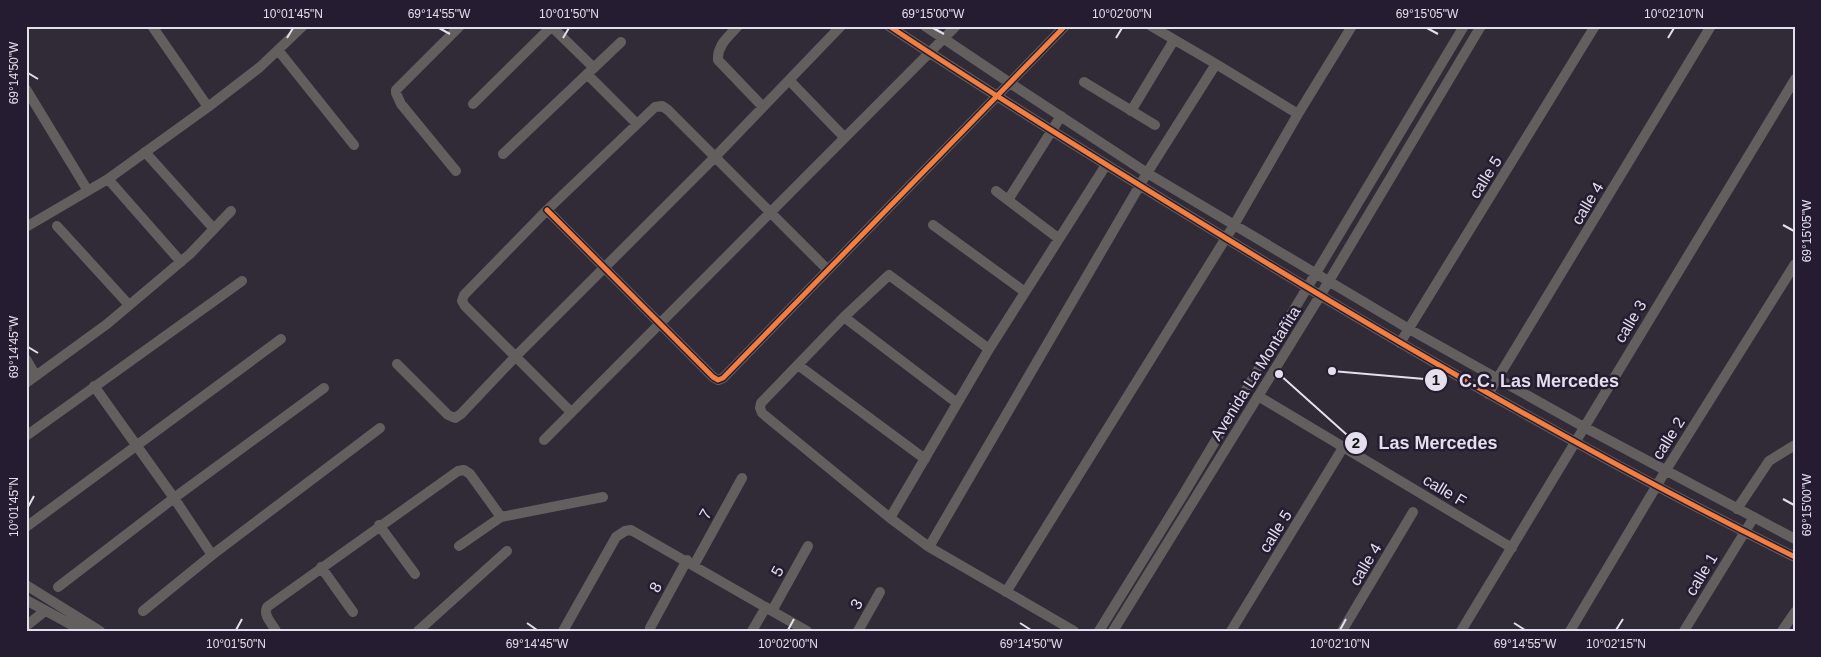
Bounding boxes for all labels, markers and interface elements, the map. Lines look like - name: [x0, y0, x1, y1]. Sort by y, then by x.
- text: 10°01'45"N: [263, 7, 323, 21]
- text: 69°14'55"W: [408, 7, 471, 21]
- text: 10°01'50"N: [539, 7, 599, 21]
- text: 69°15'00"W: [902, 7, 965, 21]
- text: 10°02'00"N: [1092, 7, 1152, 21]
- text: 69°15'05"W: [1396, 7, 1459, 21]
- text: 10°02'10"N: [1644, 7, 1704, 21]
- text: 69°14'50"W: [7, 41, 21, 104]
- street label: calle 5: [1466, 153, 1505, 201]
- street label: calle 4: [1568, 179, 1607, 227]
- text: 69°15'05"W: [1800, 199, 1814, 262]
- street label: calle 3: [1611, 297, 1650, 345]
- street label: Avenida La Montañita: [1207, 303, 1304, 443]
- text: 69°14'45"W: [7, 315, 21, 378]
- callout: C.C. Las Mercedes: [1424, 364, 1629, 397]
- text: 1: [1432, 371, 1440, 388]
- text: C.C. Las Mercedes: [1459, 371, 1619, 391]
- street label: calle 2: [1649, 414, 1688, 462]
- callout: Las Mercedes: [1343, 427, 1507, 460]
- text: Las Mercedes: [1378, 433, 1498, 453]
- text: 2: [1352, 434, 1360, 451]
- street label: calle F: [1420, 471, 1470, 510]
- text: 69°15'00"W: [1800, 473, 1814, 536]
- text: 10°01'45"N: [7, 477, 21, 537]
- street label: 7: [696, 506, 715, 522]
- street label: calle 5: [1256, 507, 1295, 555]
- street label: calle 4: [1346, 540, 1385, 588]
- street label: calle 1: [1682, 550, 1721, 598]
- street label: 5: [768, 563, 787, 579]
- street label: 8: [646, 579, 665, 595]
- street label: 3: [847, 596, 866, 612]
- text: 10°01'50"N: [206, 637, 266, 651]
- text: 69°14'45"W: [506, 637, 569, 651]
- text: 10°02'00"N: [758, 637, 818, 651]
- text: 69°14'50"W: [1000, 637, 1063, 651]
- text: 10°02'10"N: [1310, 637, 1370, 651]
- text: 69°14'55"W: [1494, 637, 1557, 651]
- text: 10°02'15"N: [1586, 637, 1646, 651]

